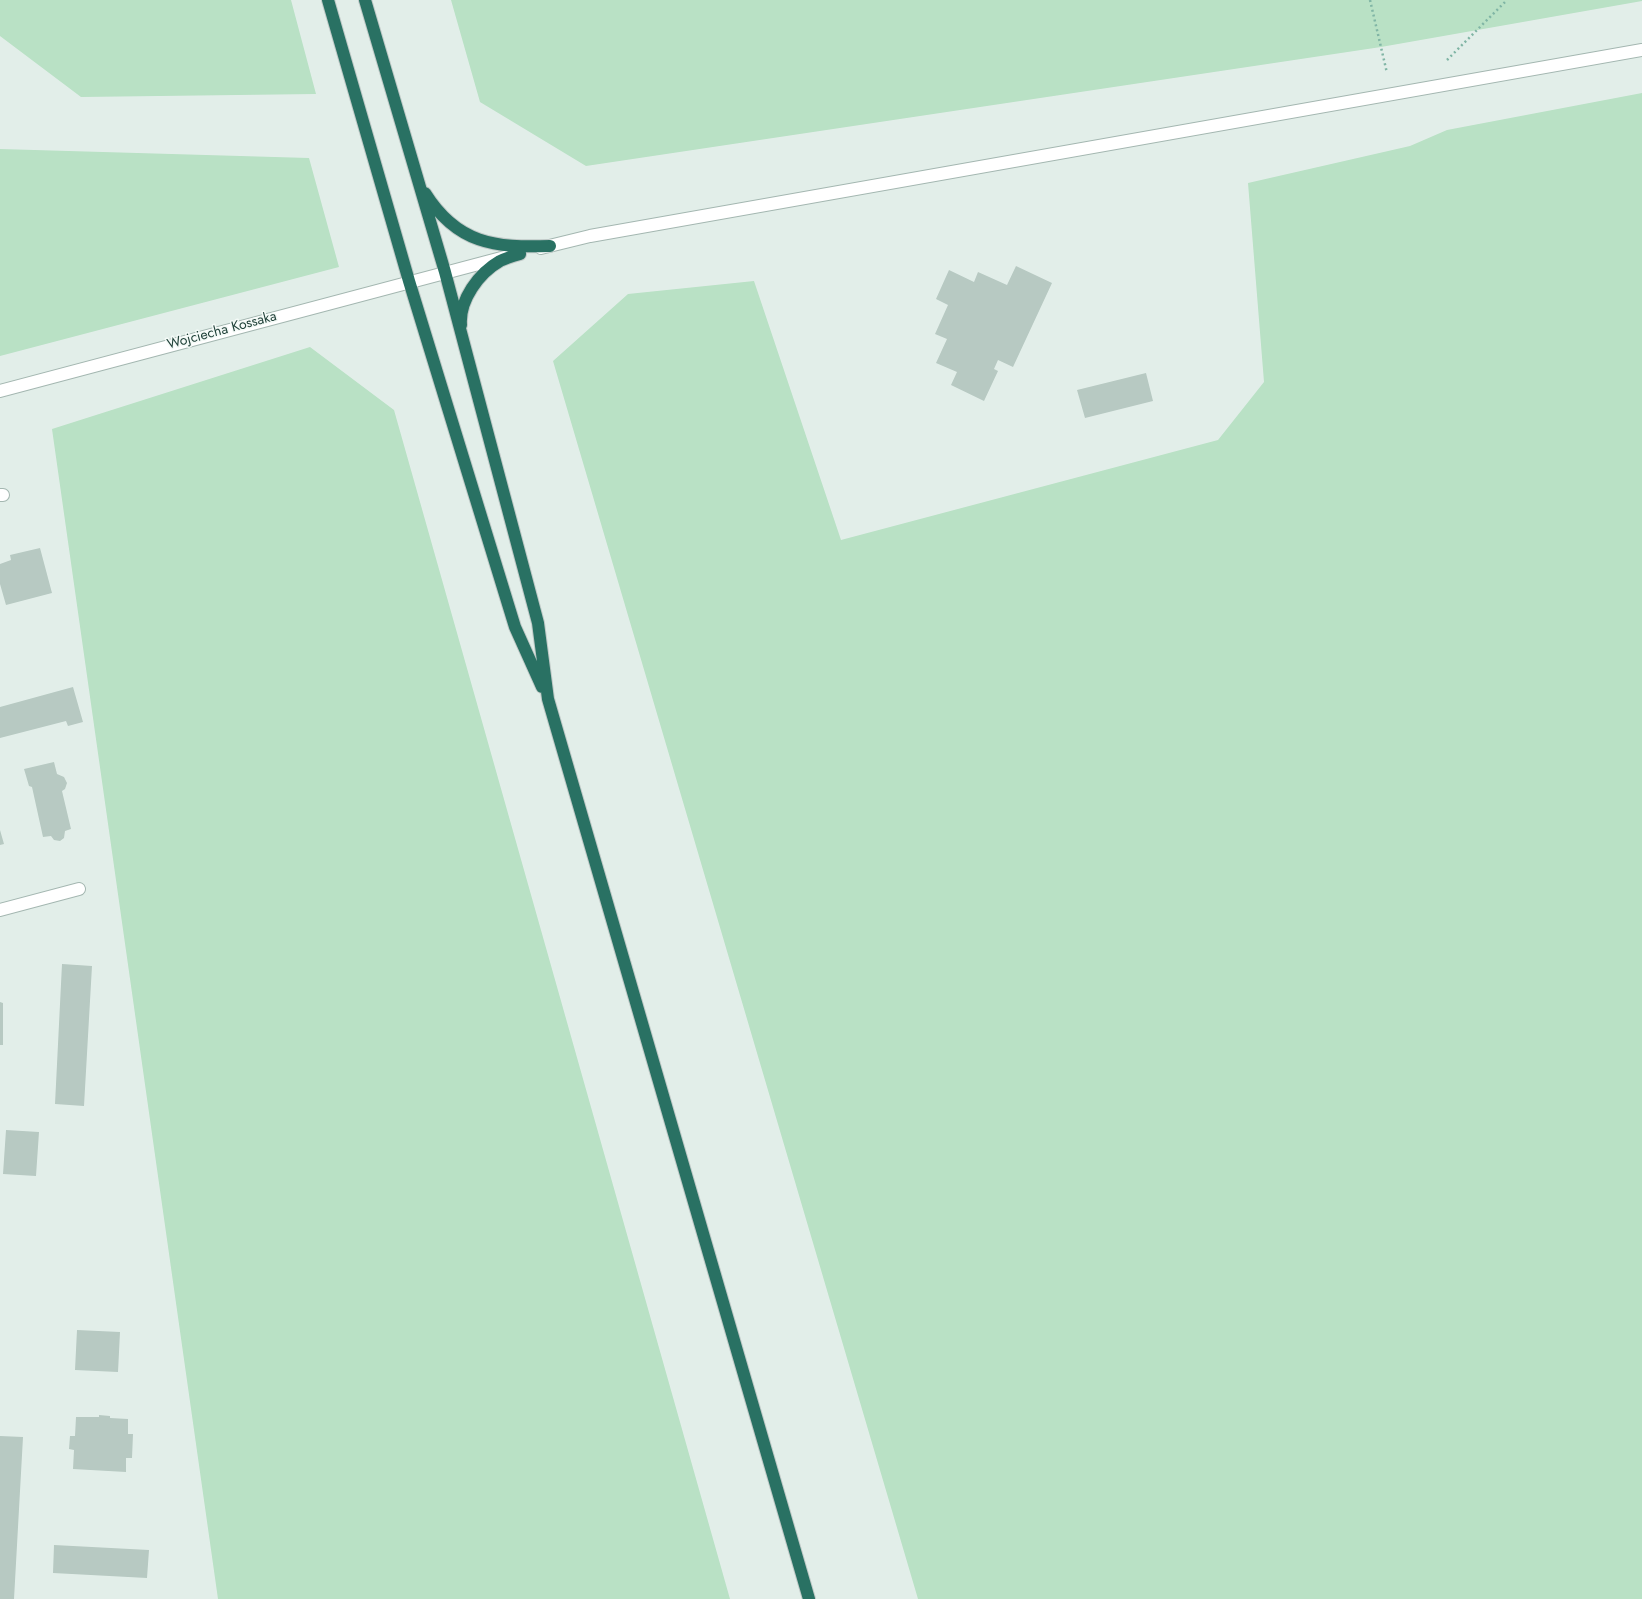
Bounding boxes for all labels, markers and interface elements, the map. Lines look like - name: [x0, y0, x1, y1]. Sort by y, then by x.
- street label: Wojciecha Kossaka: [166, 308, 278, 354]

